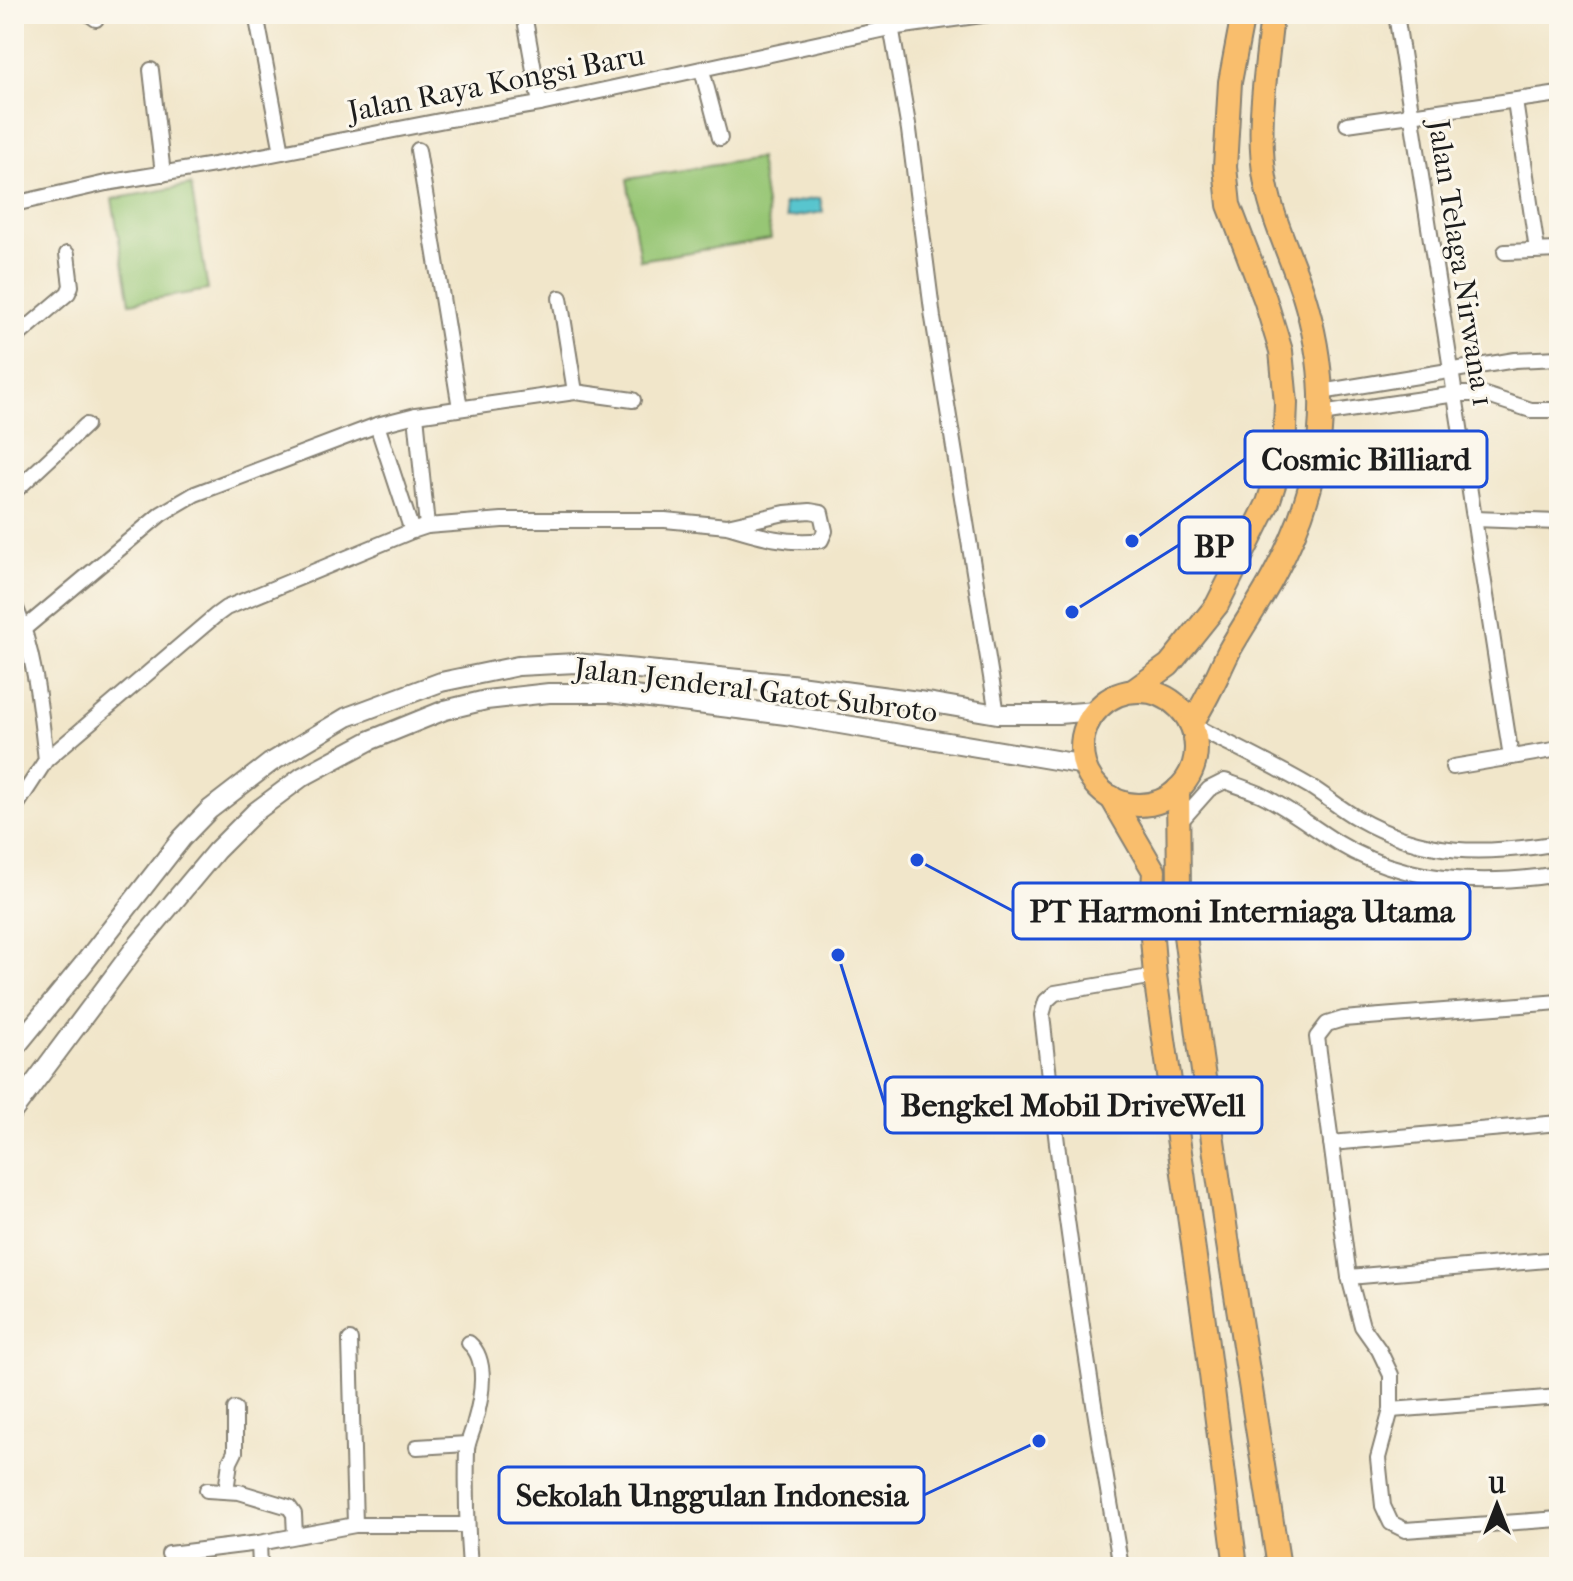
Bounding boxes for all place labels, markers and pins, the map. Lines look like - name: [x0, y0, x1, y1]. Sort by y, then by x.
- callout: Cosmic Billiard: [1245, 431, 1487, 487]
- callout: BP: [1179, 517, 1250, 573]
- callout: PT Harmoni Interniaga Utama: [1013, 883, 1470, 939]
- callout: Bengkel Mobil DriveWell: [885, 1077, 1262, 1133]
- callout: Sekolah Unggulan Indonesia: [499, 1467, 924, 1523]

